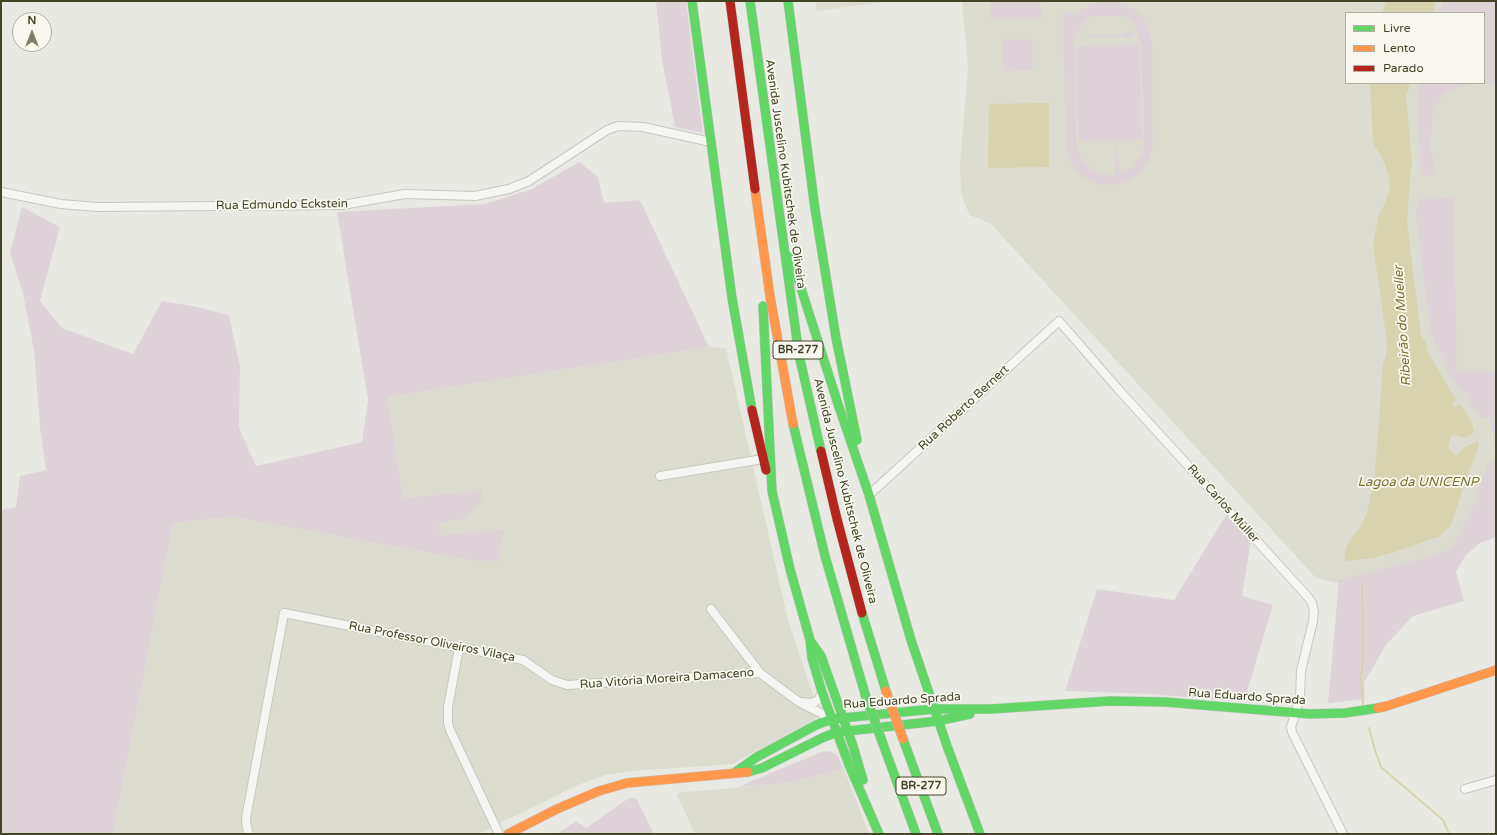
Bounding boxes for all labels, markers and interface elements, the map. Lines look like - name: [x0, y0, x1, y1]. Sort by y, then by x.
- north arrow: [12, 12, 52, 52]
- legend: [1345, 12, 1485, 84]
- text: N: [28, 14, 36, 27]
- text: Livre: [1383, 21, 1410, 35]
- text: Lento: [1383, 41, 1416, 55]
- street label: Avenida Juscelino Kubitschek de Oliveira: [762, 58, 808, 290]
- text: Parado: [1383, 61, 1424, 75]
- street label: Rua Edmundo Eckstein: [216, 197, 348, 213]
- water label: Ribeirão do Mueller: [1391, 265, 1415, 387]
- road number: BR-277: [773, 341, 823, 359]
- street label: Rua Roberto Bernert: [916, 362, 1012, 454]
- street label: Avenida Juscelino Kubitschek de Oliveira: [810, 377, 880, 605]
- street label: Rua Carlos Müller: [1184, 462, 1262, 546]
- water label: Lagoa da UNICENP: [1358, 475, 1478, 491]
- street label: Rua Professor Oliveiros Vilaça: [348, 619, 516, 665]
- street label: Rua Vitória Moreira Damaceno: [579, 666, 755, 692]
- street label: Rua Eduardo Sprada: [1188, 686, 1306, 708]
- street label: Rua Eduardo Sprada: [843, 690, 961, 712]
- road number: BR-277: [896, 777, 946, 795]

